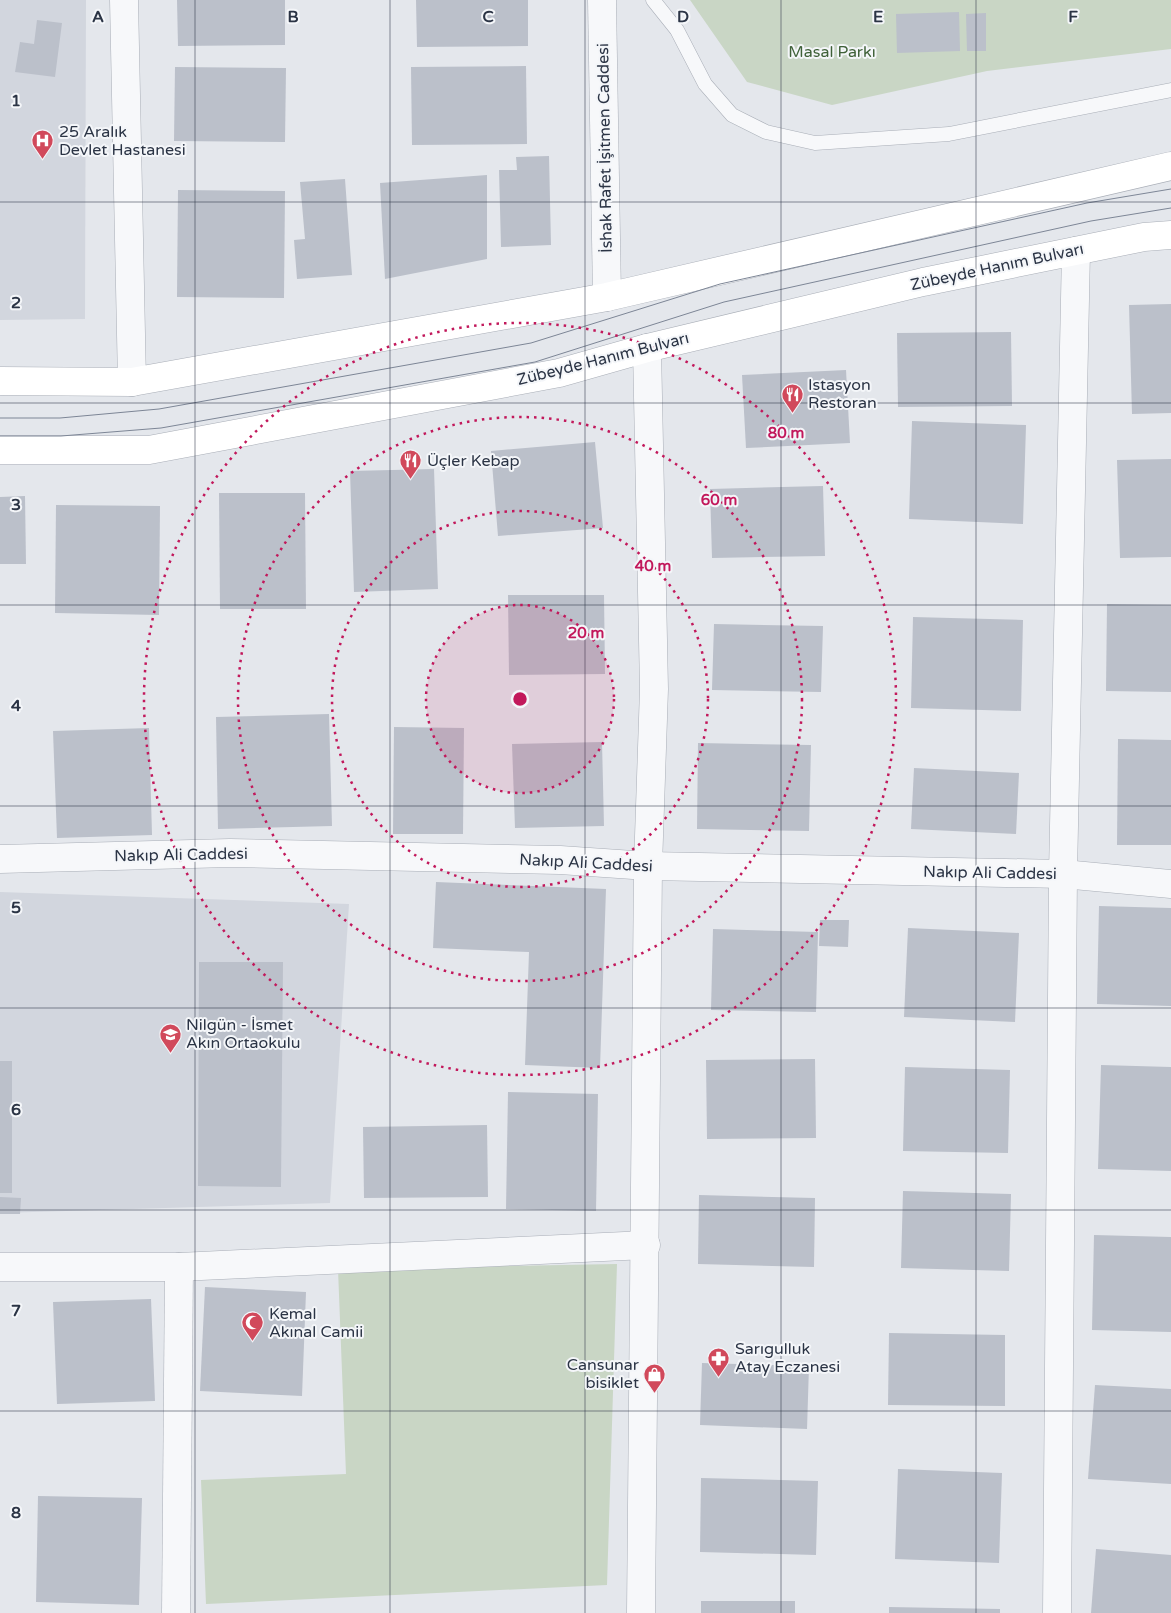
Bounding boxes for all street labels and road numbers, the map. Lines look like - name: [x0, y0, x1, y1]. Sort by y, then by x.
- street label: İshak Rafet İşitmen Caddesi: [593, 43, 617, 253]
- street label: Zübeyde Hanım Bulvarı: [909, 239, 1085, 295]
- street label: Zübeyde Hanım Bulvarı: [515, 328, 691, 390]
- street label: Nakıp Ali Caddesi: [114, 844, 248, 866]
- street label: Nakıp Ali Caddesi: [519, 850, 653, 876]
- street label: Nakıp Ali Caddesi: [923, 862, 1057, 884]

